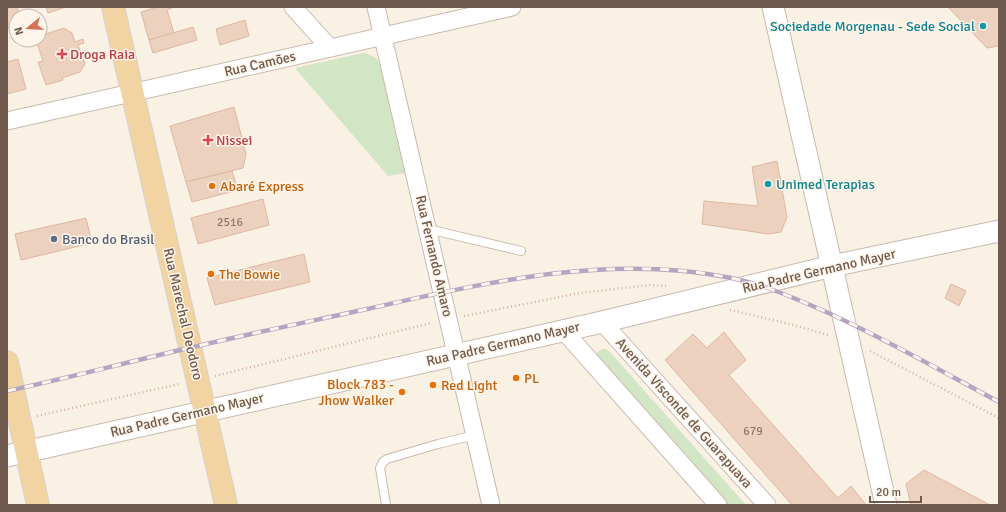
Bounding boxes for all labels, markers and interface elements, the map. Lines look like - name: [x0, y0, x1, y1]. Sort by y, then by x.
- north arrow: [8, 8, 48, 48]
- place label: Sociedade Morgenau - Sede Social: [770, 18, 975, 35]
- marker: Sociedade Morgenau - Sede Social: [978, 21, 988, 31]
- text: N: [12, 25, 26, 37]
- place label: Droga Raia: [70, 46, 135, 63]
- street label: Rua Camões: [223, 48, 297, 80]
- marker: Droga Raia: [57, 49, 67, 59]
- place label: Nissei: [216, 132, 252, 149]
- marker: Nissei: [203, 135, 213, 145]
- place label: Unimed Terapias: [776, 176, 875, 193]
- place label: Abaré Express: [220, 178, 304, 195]
- marker: Unimed Terapias: [763, 179, 773, 189]
- marker: Abaré Express: [207, 181, 217, 191]
- street label: Rua Fernando Amaro: [412, 194, 456, 318]
- house number: 2516: [217, 215, 243, 230]
- place label: Banco do Brasil: [62, 231, 154, 248]
- marker: Banco do Brasil: [49, 234, 59, 244]
- street label: Rua Padre Germano Mayer: [741, 245, 898, 297]
- street label: Rua Marechal Deodoro: [160, 246, 206, 382]
- place label: The Bowie: [219, 266, 280, 283]
- marker: The Bowie: [206, 269, 216, 279]
- street label: Rua Padre Germano Mayer: [425, 318, 582, 370]
- street label: Avenida Visconde de Guarapuava: [612, 334, 756, 492]
- place label: PL: [524, 370, 539, 387]
- marker: PL: [511, 373, 521, 383]
- place label: Block 783 - Jhow Walker: [318, 376, 395, 409]
- place label: Red Light: [441, 377, 498, 394]
- marker: Red Light: [428, 380, 438, 390]
- marker: Block 783 - Jhow Walker: [397, 387, 407, 397]
- street label: Rua Padre Germano Mayer: [109, 389, 266, 441]
- house number: 679: [743, 424, 763, 439]
- scale bar: [870, 478, 921, 504]
- text: 20 m: [876, 485, 901, 500]

